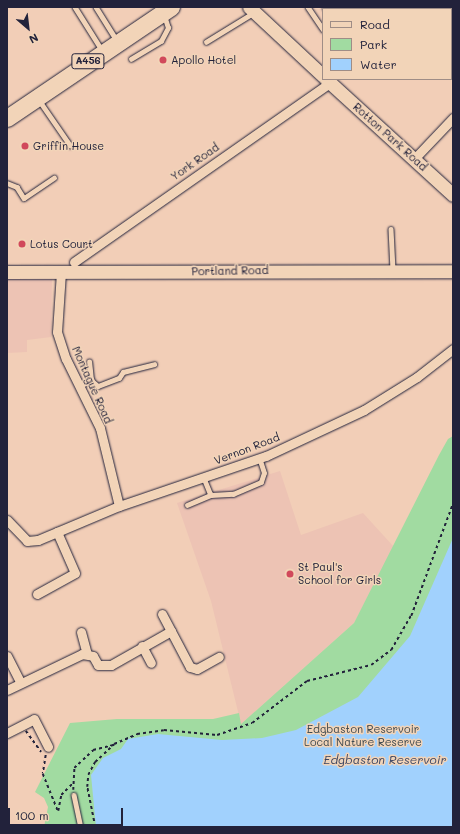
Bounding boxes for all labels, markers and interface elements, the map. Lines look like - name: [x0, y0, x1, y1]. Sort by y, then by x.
- north arrow: [8, 8, 48, 48]
- legend: [322, 8, 452, 80]
- text: Road: [360, 16, 390, 32]
- text: N: [27, 30, 41, 48]
- text: Park: [360, 36, 387, 52]
- road number: A456: [71, 53, 105, 69]
- place label: Apollo Hotel: [171, 53, 236, 67]
- marker: Apollo Hotel: [158, 55, 168, 65]
- text: Water: [360, 56, 397, 72]
- street label: Rotton Park Road: [350, 100, 430, 174]
- place label: Griffin House: [33, 139, 104, 153]
- marker: Griffin House: [20, 141, 30, 151]
- street label: York Road: [168, 141, 222, 183]
- place label: Lotus Court: [30, 237, 93, 251]
- marker: Lotus Court: [17, 239, 27, 249]
- street label: Portland Road: [191, 264, 269, 278]
- street label: Montague Road: [69, 344, 115, 426]
- street label: Vernon Road: [212, 430, 282, 468]
- place label: St Paul's School for Girls: [298, 561, 381, 587]
- marker: St Paul's School for Girls: [285, 569, 295, 579]
- park label: Edgbaston Reservoir Local Nature Reserve: [304, 723, 422, 749]
- water label: Edgbaston Reservoir: [324, 753, 446, 767]
- scale bar: [10, 800, 125, 826]
- text: 100 m: [15, 807, 49, 823]

